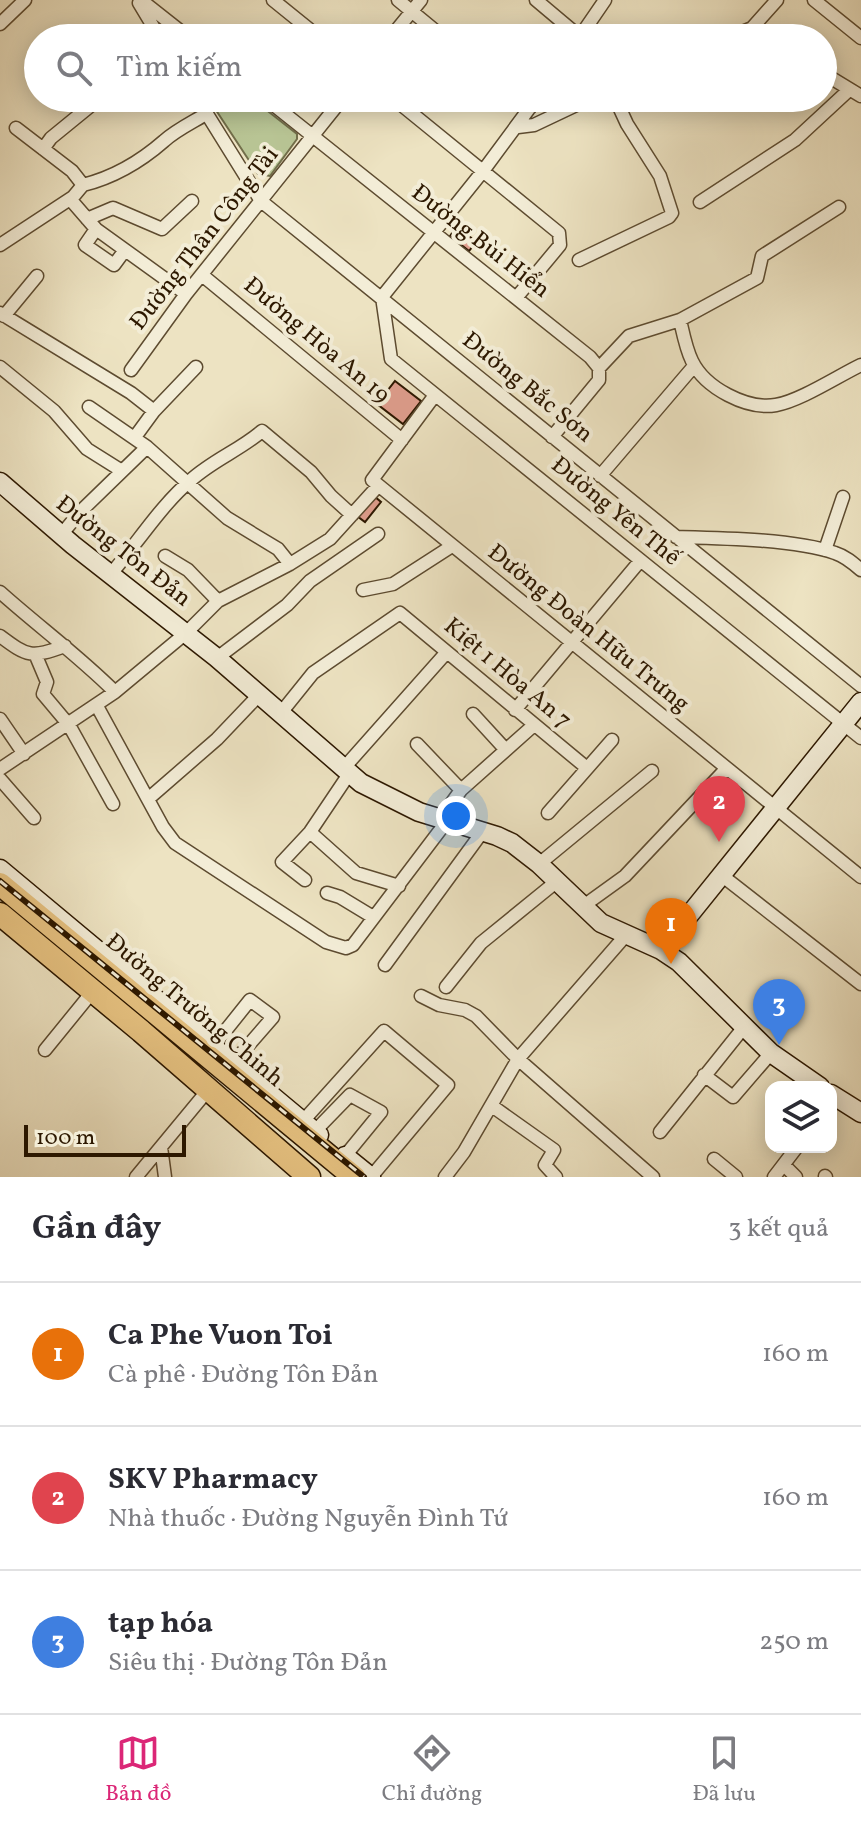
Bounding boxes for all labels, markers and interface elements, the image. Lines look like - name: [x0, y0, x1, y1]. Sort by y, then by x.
- search box: [24, 24, 837, 112]
- icon: search: [52, 46, 96, 90]
- text: Tìm kiếm: [116, 47, 242, 89]
- street label: Đường Thân Công Tài: [122, 140, 288, 338]
- street label: Đường Bùi Hiển: [403, 177, 557, 307]
- street label: Đường Hòa An 19: [235, 270, 397, 412]
- street label: Đường Bắc Sơn: [454, 324, 600, 452]
- street label: Đường Yên Thế: [543, 449, 687, 575]
- street label: Đường Tôn Đản: [48, 488, 198, 616]
- street label: Đường Đoàn Hữu Trưng: [480, 537, 696, 721]
- street label: Kiệt 1 Hòa An 7: [436, 610, 578, 738]
- pin: 2: [693, 776, 745, 842]
- your location: [436, 796, 476, 836]
- pin: 1: [645, 898, 697, 964]
- street label: Đường Trường Chinh: [97, 926, 291, 1096]
- pin: 3: [753, 979, 805, 1045]
- map controls: [765, 1081, 837, 1153]
- button: layers: [765, 1081, 837, 1153]
- scale bar: [24, 1121, 186, 1157]
- text: 100 m: [36, 1123, 95, 1154]
- text: Gần đây: [32, 1206, 161, 1253]
- text: 3 kết quả: [728, 1211, 829, 1247]
- text: Ca Phe Vuon Toi: [108, 1315, 333, 1357]
- text: 1: [53, 1336, 63, 1372]
- text: 160 m: [762, 1336, 829, 1372]
- text: Cà phê · Đường Tôn Đản: [108, 1357, 378, 1393]
- text: SKV Pharmacy: [108, 1459, 318, 1501]
- text: 2: [51, 1480, 65, 1516]
- text: 160 m: [762, 1480, 829, 1516]
- text: Nhà thuốc · Đường Nguyễn Đình Tứ: [108, 1501, 509, 1537]
- text: tạp hóa: [108, 1603, 213, 1645]
- text: 3: [51, 1624, 65, 1660]
- text: 250 m: [759, 1624, 829, 1660]
- text: Siêu thị · Đường Tôn Đản: [108, 1645, 388, 1681]
- tab: Bản đồ: [105, 1731, 171, 1810]
- tab: Chỉ đường: [382, 1731, 482, 1810]
- tab: Đã lưu: [693, 1731, 756, 1810]

